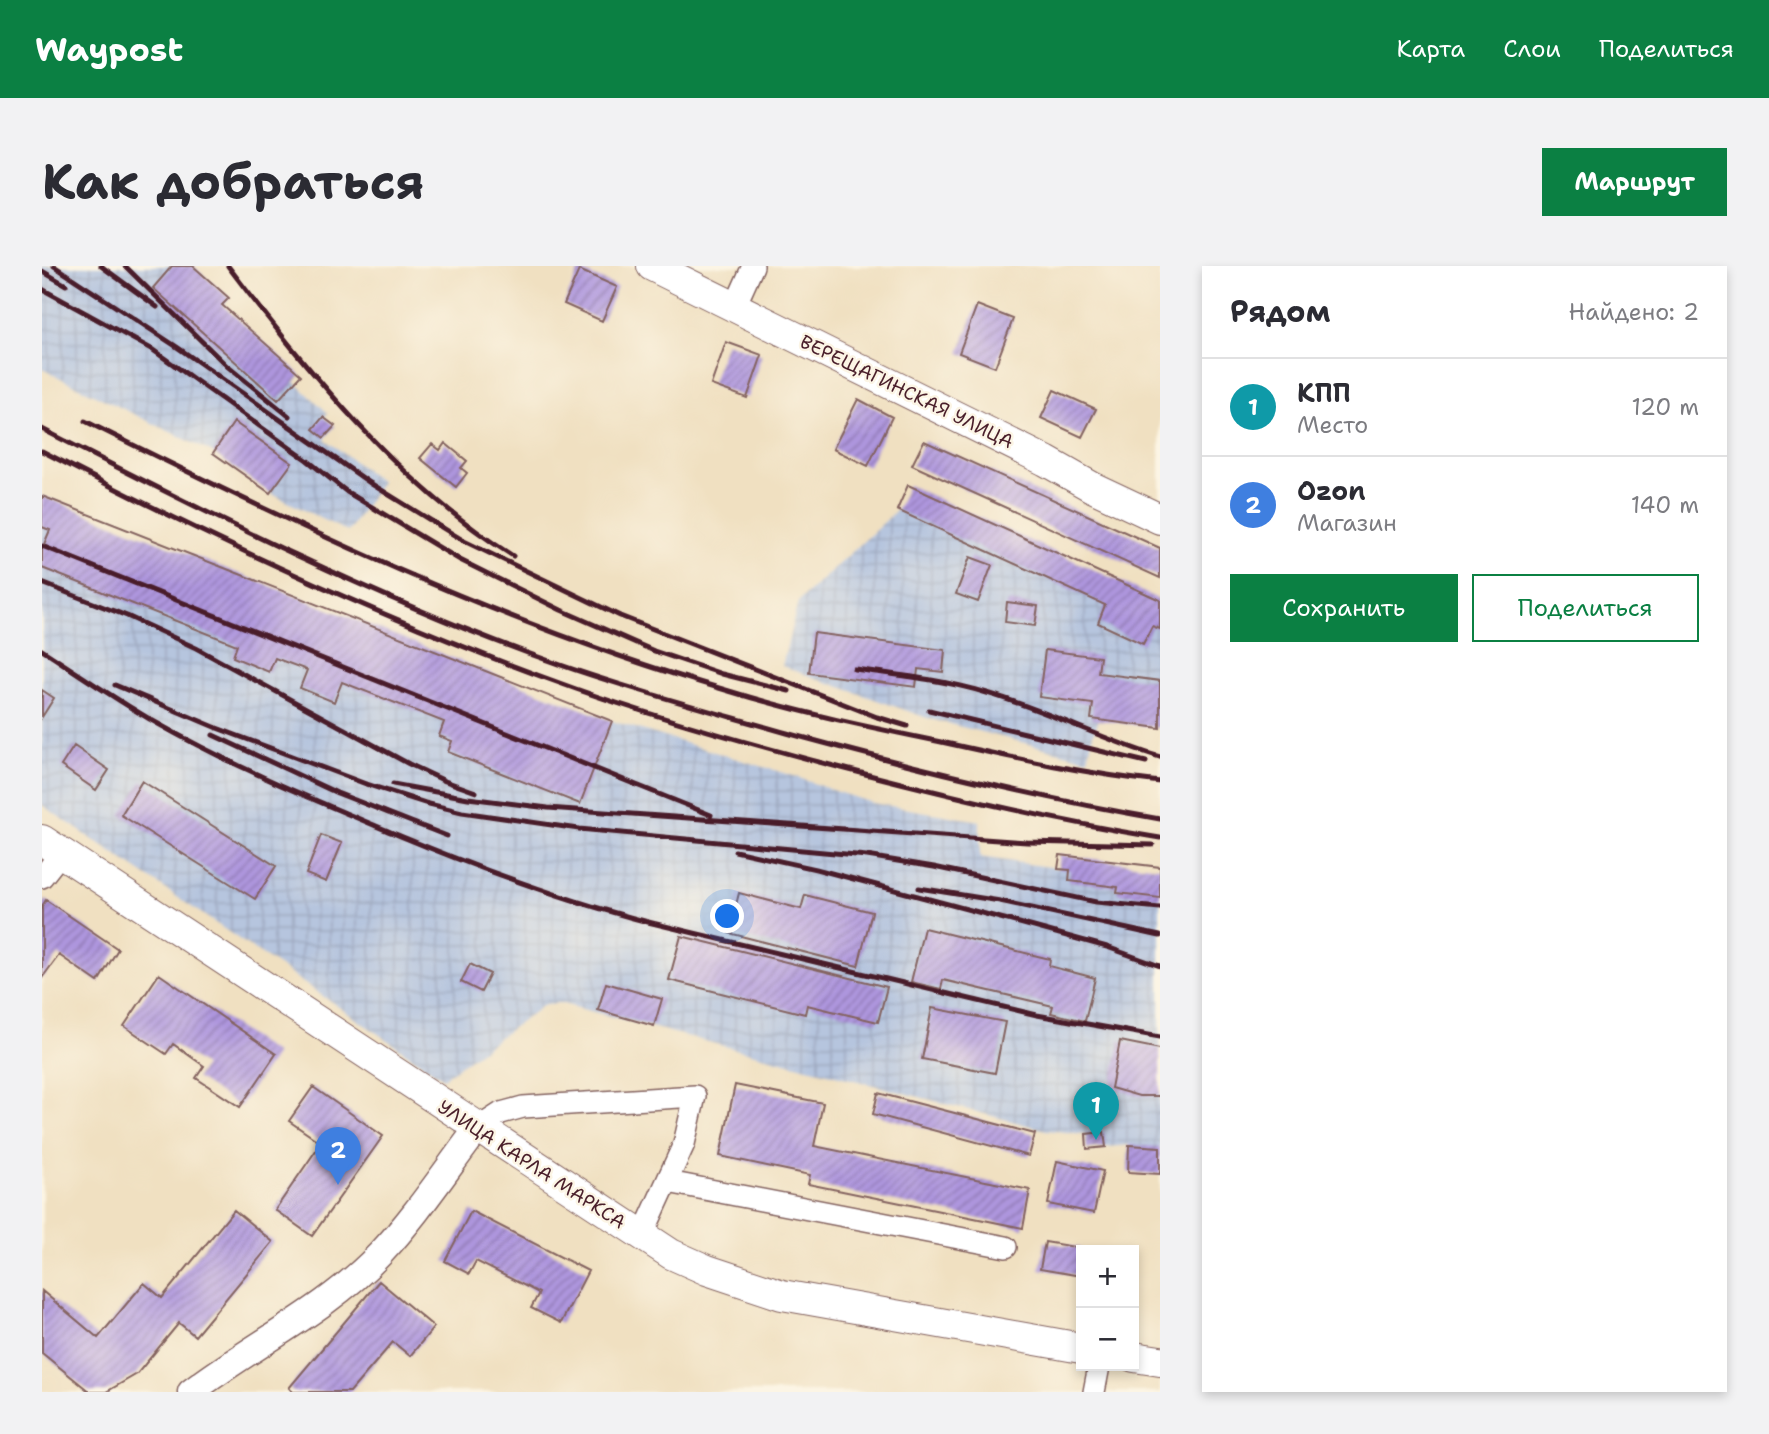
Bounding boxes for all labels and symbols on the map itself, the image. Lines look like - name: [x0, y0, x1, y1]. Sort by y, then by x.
- street label: ВЕРЕЩАГИНСКАЯ УЛИЦА: [796, 329, 1018, 454]
- your location: [710, 899, 744, 933]
- pin: 1: [1073, 1082, 1119, 1140]
- street label: УЛИЦА КАРЛА МАРКСА: [433, 1094, 631, 1235]
- pin: 2: [315, 1127, 361, 1185]

